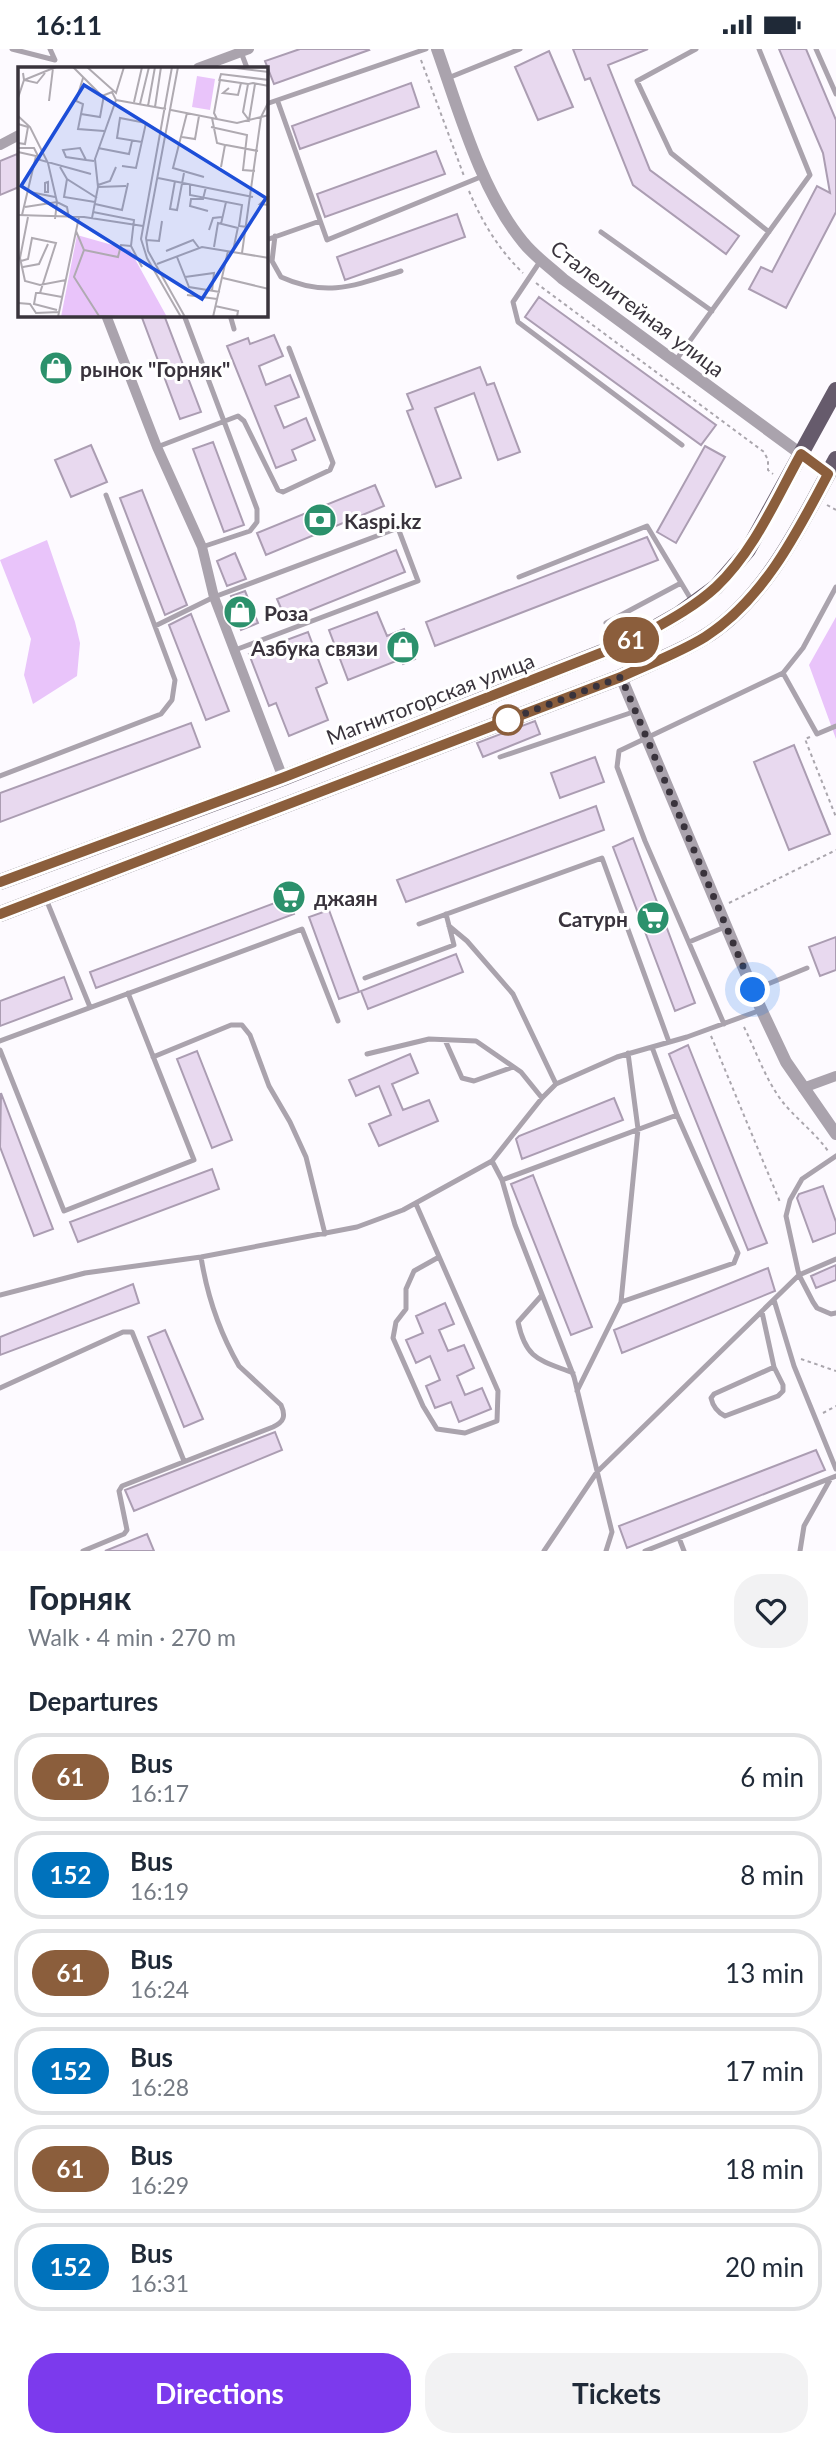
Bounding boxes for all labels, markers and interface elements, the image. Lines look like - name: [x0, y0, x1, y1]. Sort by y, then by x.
- text: 16:11: [35, 9, 102, 41]
- inset map: [18, 67, 268, 317]
- street label: Сталелитейная улица: [546, 235, 730, 381]
- shop icon: рынок "Горняк": [37, 349, 75, 387]
- place label: рынок "Горняк": [80, 356, 230, 381]
- bank icon: Kaspi.kz: [301, 501, 339, 539]
- place label: Kaspi.kz: [344, 508, 422, 533]
- shop icon: Роза: [221, 593, 259, 631]
- place label: Роза: [264, 600, 309, 625]
- line badge: 61: [600, 617, 662, 663]
- text: 61: [617, 625, 645, 654]
- shop icon: Азбука связи: [384, 628, 422, 666]
- place label: Азбука связи: [250, 635, 378, 660]
- street label: Магнитогорская улица: [323, 647, 537, 749]
- unlabelled marker: [493, 705, 523, 735]
- supermarket icon: джаян: [270, 878, 308, 916]
- place label: джаян: [314, 885, 378, 910]
- supermarket icon: Сатурн: [634, 899, 672, 937]
- place label: Сатурн: [558, 906, 628, 931]
- your location: [735, 972, 770, 1007]
- button: heart: [734, 1574, 808, 1648]
- text: Горняк: [28, 1577, 131, 1617]
- text: Walk · 4 min · 270 m: [28, 1623, 236, 1651]
- text: Departures: [28, 1685, 158, 1717]
- text: Bus: [130, 1747, 173, 1779]
- text: 6 min: [740, 1761, 804, 1793]
- text: 61: [57, 1762, 84, 1791]
- text: 16:17: [130, 1779, 189, 1807]
- text: Bus: [130, 1845, 173, 1877]
- text: 8 min: [740, 1859, 804, 1891]
- text: 152: [50, 1860, 91, 1889]
- text: 16:19: [130, 1877, 189, 1905]
- text: Bus: [130, 1943, 173, 1975]
- text: 13 min: [725, 1957, 804, 1989]
- text: 61: [57, 1958, 84, 1987]
- text: 16:24: [130, 1975, 189, 2003]
- text: Bus: [130, 2041, 173, 2073]
- text: 17 min: [725, 2055, 804, 2087]
- text: 152: [50, 2056, 91, 2085]
- text: 16:28: [130, 2073, 189, 2101]
- text: Bus: [130, 2139, 173, 2171]
- text: 18 min: [725, 2153, 804, 2185]
- text: 61: [57, 2154, 84, 2183]
- text: 16:29: [130, 2171, 189, 2199]
- text: Bus: [130, 2237, 173, 2269]
- text: 20 min: [725, 2251, 804, 2283]
- text: 152: [50, 2252, 91, 2281]
- text: 16:31: [130, 2269, 189, 2297]
- button: Directions: [28, 2353, 411, 2433]
- button: Tickets: [425, 2353, 808, 2433]

